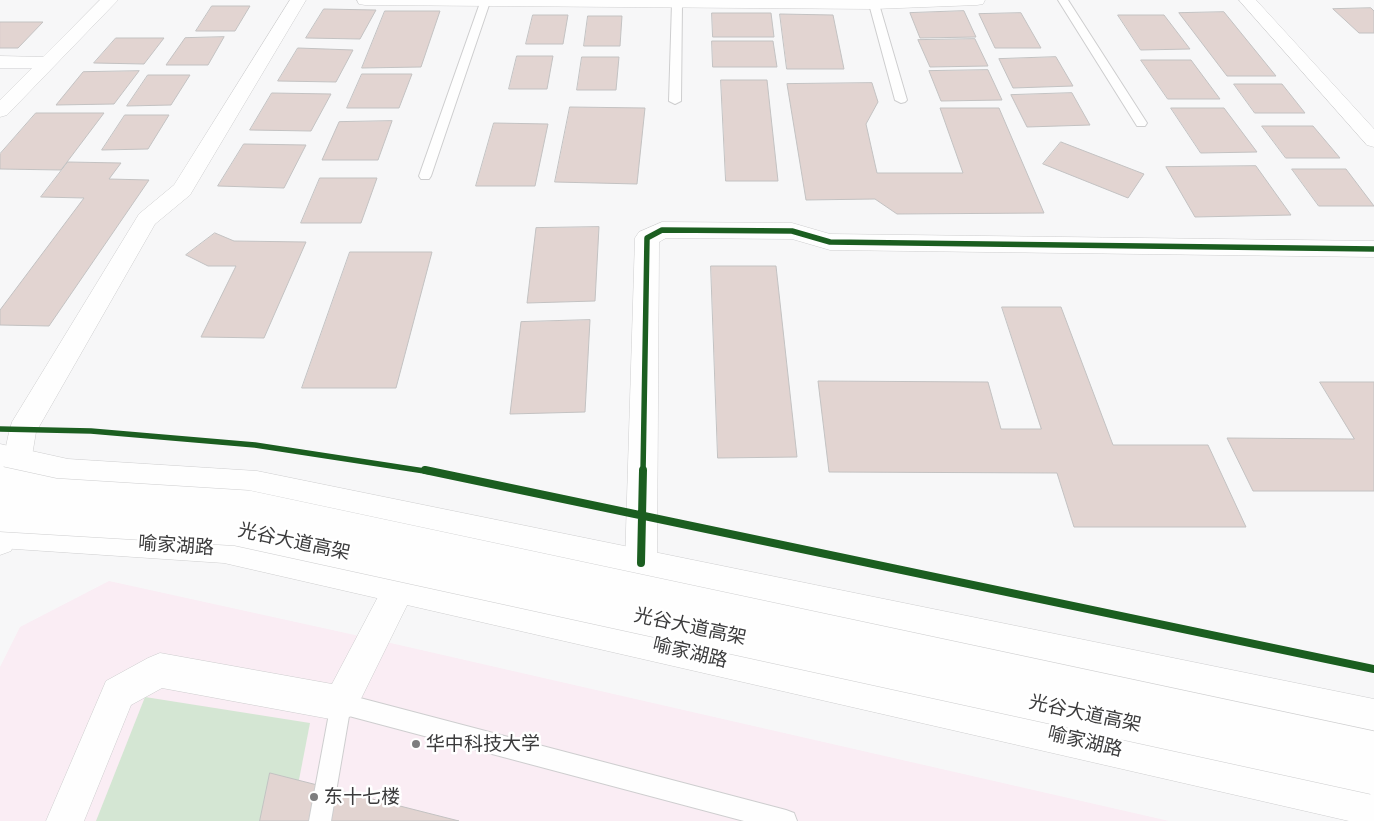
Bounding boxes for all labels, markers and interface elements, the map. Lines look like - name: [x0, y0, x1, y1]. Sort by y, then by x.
- street label: 光谷大道高架: [236, 519, 352, 565]
- street label: 喻家湖路: [137, 532, 215, 560]
- street label: 光谷大道高架: [632, 604, 748, 650]
- street label: 喻家湖路: [650, 633, 730, 673]
- street label: 光谷大道高架: [1027, 691, 1143, 737]
- street label: 喻家湖路: [1045, 722, 1125, 762]
- place label: 华中科技大学: [426, 733, 540, 755]
- marker: 华中科技大学: [410, 738, 422, 750]
- place label: 东十七楼: [324, 786, 400, 808]
- marker: 东十七楼: [308, 791, 320, 803]

